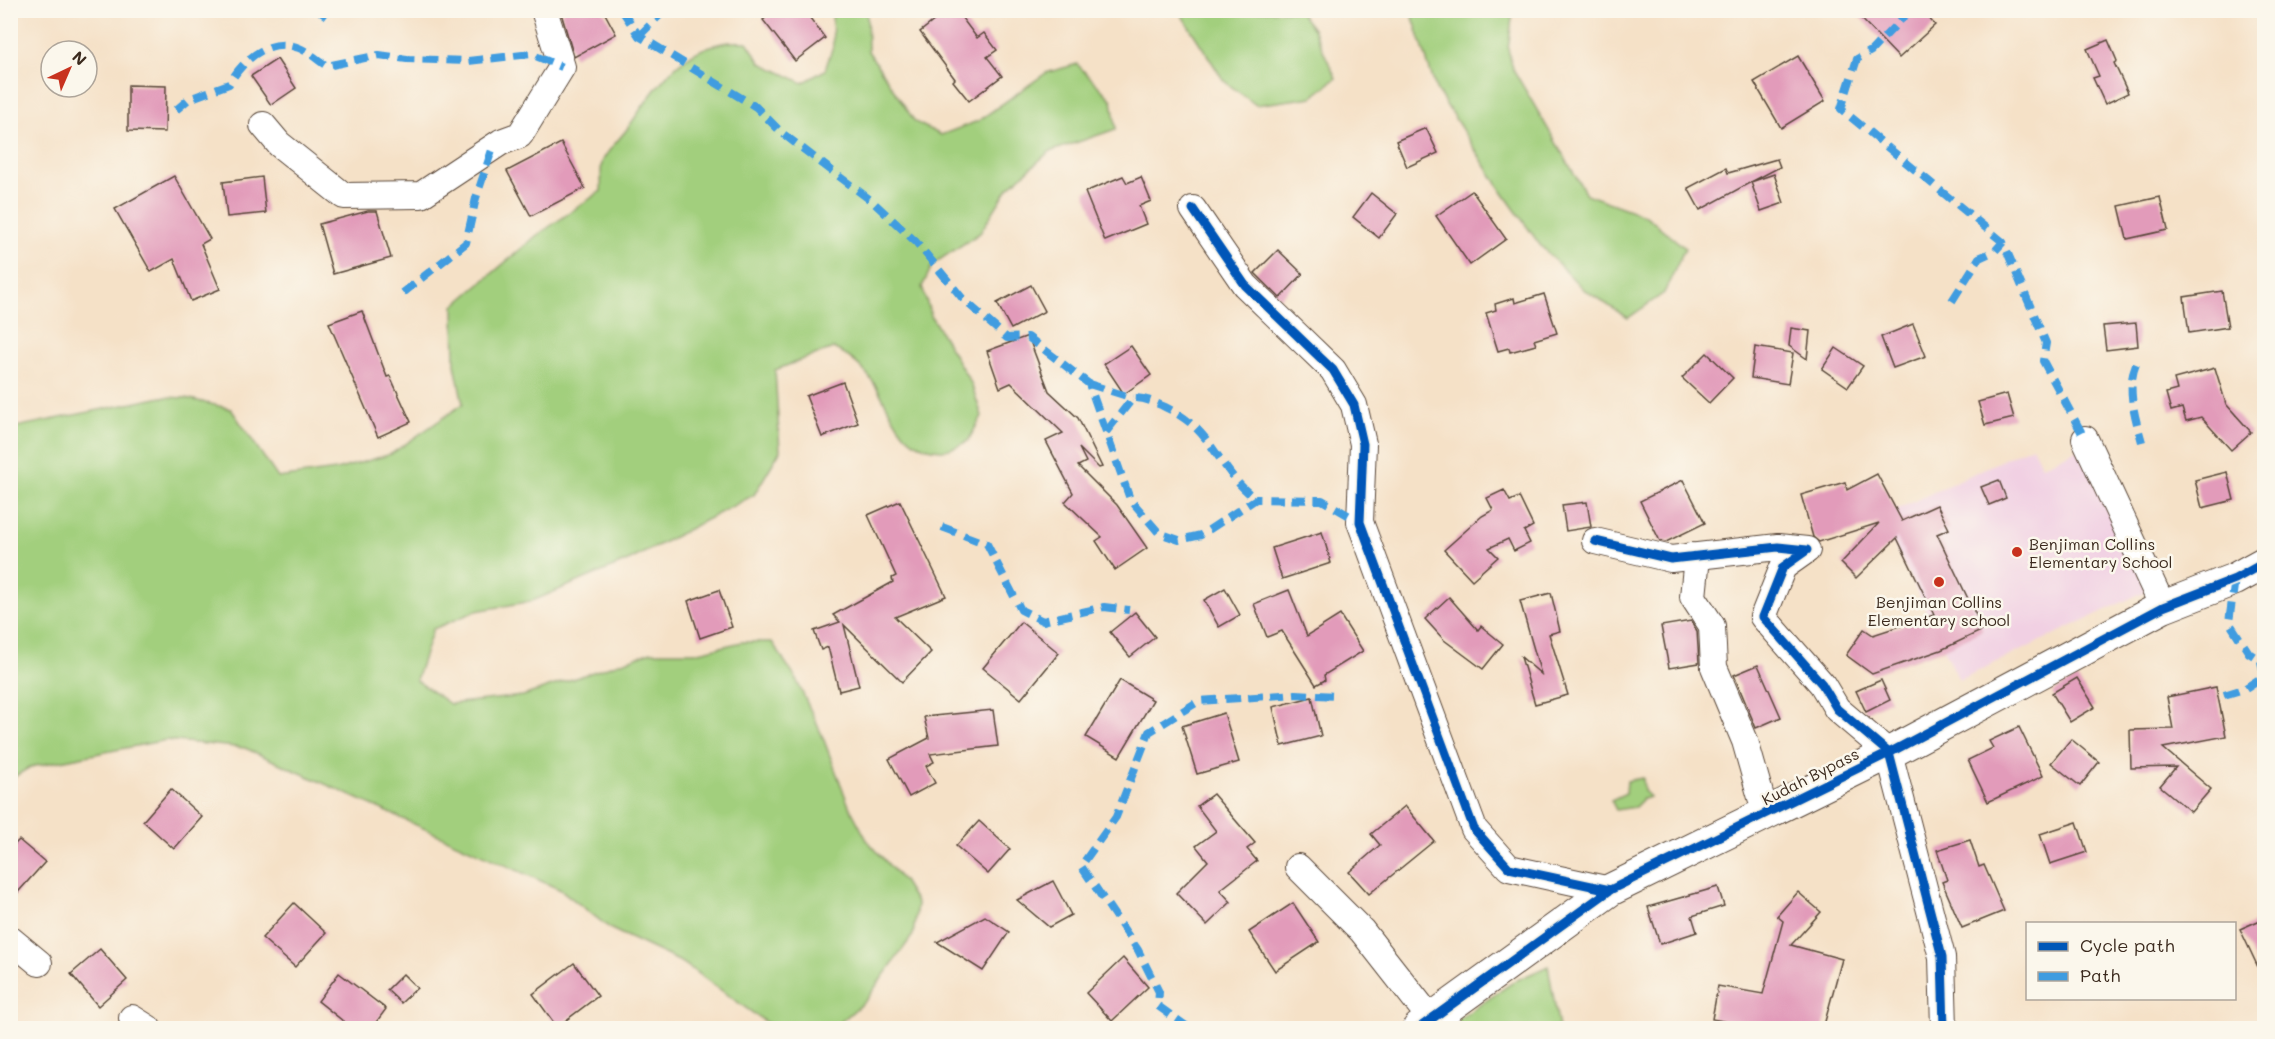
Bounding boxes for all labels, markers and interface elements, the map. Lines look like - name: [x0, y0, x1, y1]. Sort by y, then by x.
- north arrow: [39, 39, 99, 99]
- text: N: [68, 46, 91, 70]
- place label: Benjiman Collins Elementary School: [2029, 533, 2173, 572]
- marker: Benjiman Collins Elementary School: [2010, 545, 2024, 559]
- marker: Benjiman Collins Elementary school: [1932, 575, 1946, 589]
- place label: Benjiman Collins Elementary school: [1868, 591, 2010, 630]
- street label: Kudah Bypass: [1758, 742, 1862, 810]
- legend: [2026, 922, 2236, 1000]
- text: Cycle path: [2080, 933, 2175, 957]
- text: Path: [2080, 963, 2120, 987]

